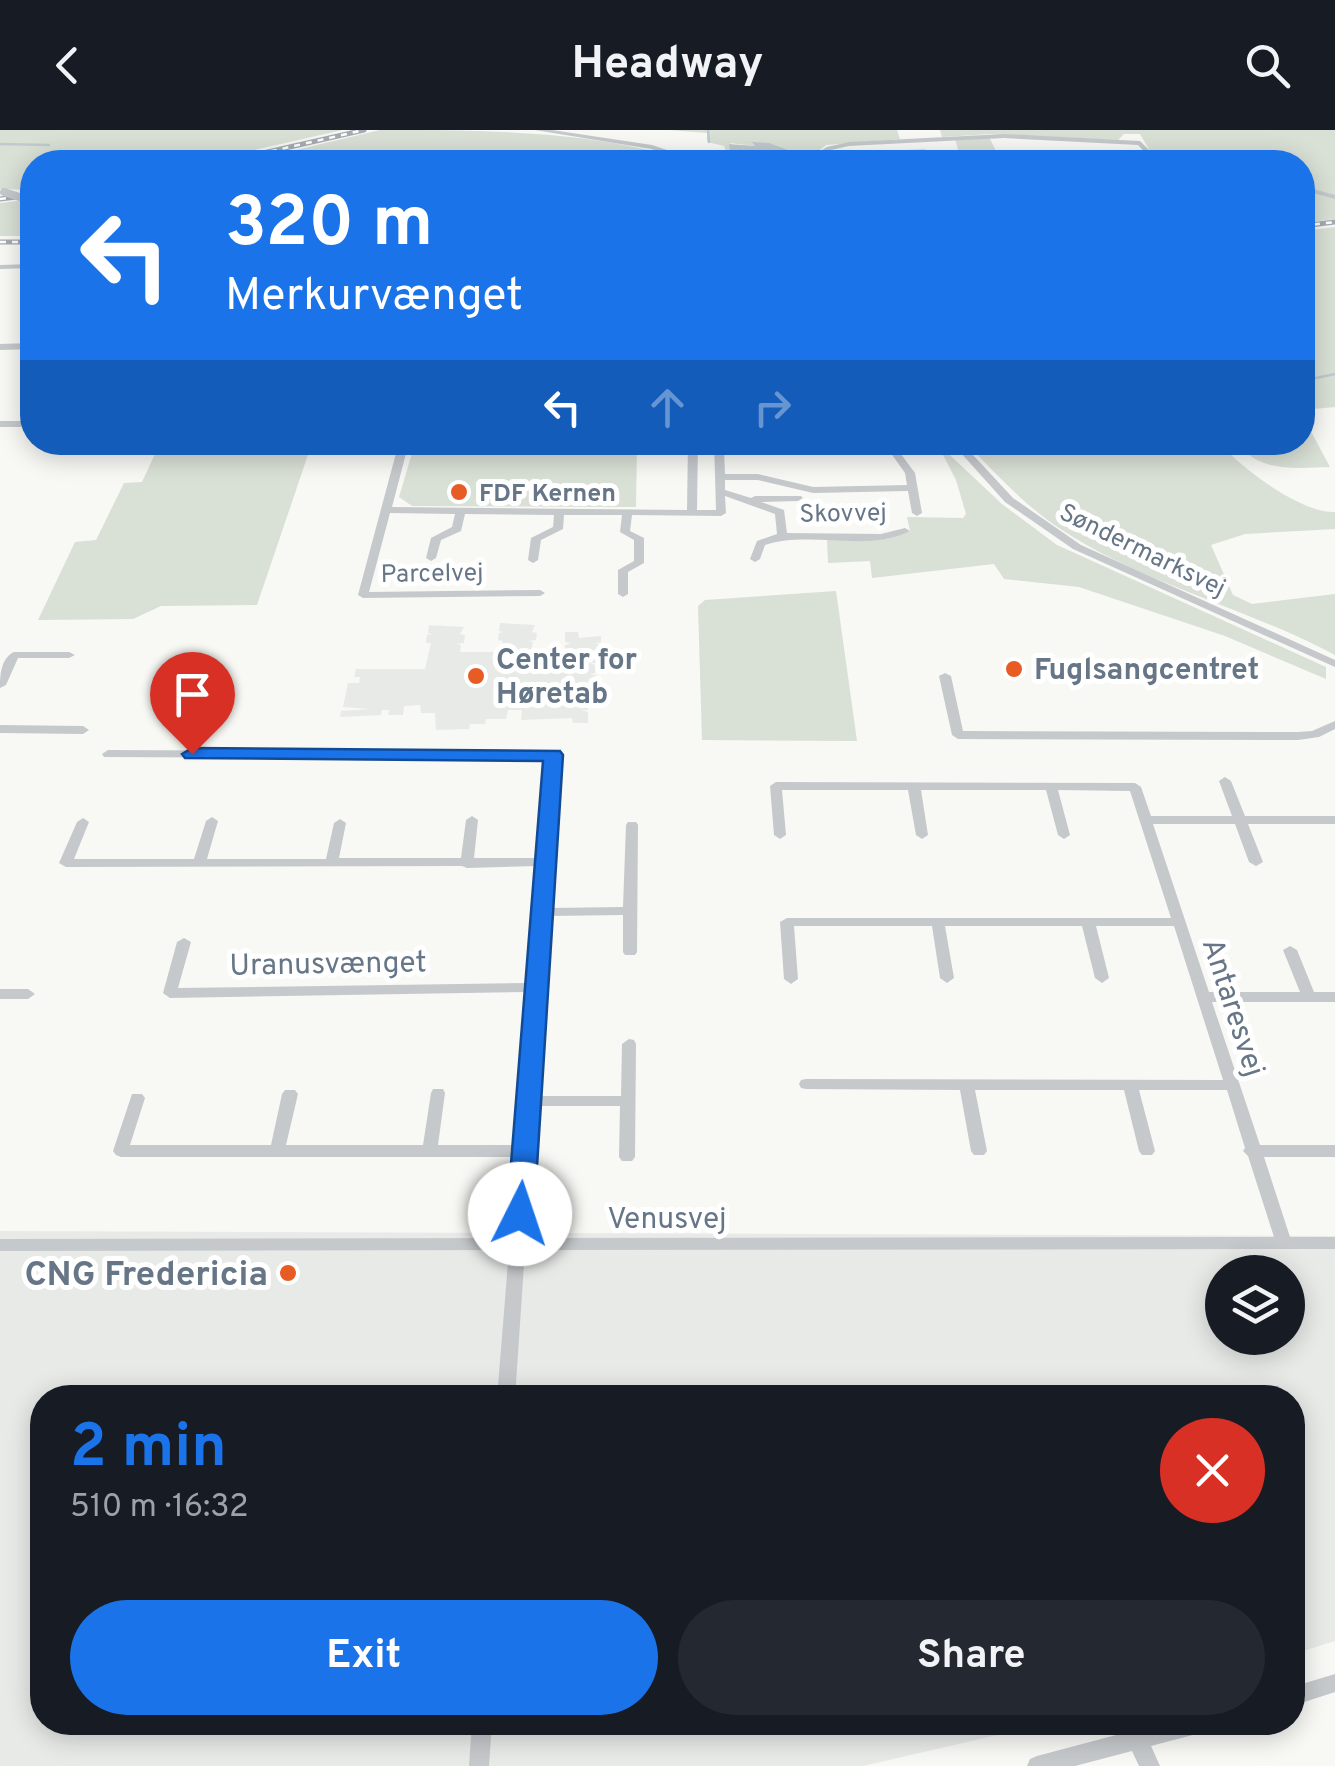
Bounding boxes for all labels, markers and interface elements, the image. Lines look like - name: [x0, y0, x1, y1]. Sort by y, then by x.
- text: Headway: [571, 37, 764, 94]
- icon: back: [40, 38, 95, 93]
- icon: search: [1240, 38, 1295, 93]
- text: 320 m: [225, 182, 433, 271]
- icon: left: [60, 190, 190, 320]
- text: Merkurvænget: [225, 269, 523, 326]
- icon: left: [535, 380, 590, 435]
- icon: ahead: [640, 380, 695, 435]
- icon: right: [745, 380, 800, 435]
- place label: FDF Kernen: [479, 479, 616, 511]
- marker: FDF Kernen: [448, 481, 470, 503]
- street label: Skovvej: [799, 498, 887, 532]
- street label: Søndermarksvej: [1053, 498, 1230, 606]
- street label: Parcelvej: [380, 558, 484, 592]
- place label: Center for Høretab: [496, 643, 638, 714]
- pin: [150, 652, 235, 755]
- place label: Fuglsangcentret: [1034, 653, 1259, 690]
- marker: Fuglsangcentret: [1003, 658, 1025, 680]
- marker: Center for Høretab: [465, 665, 487, 687]
- icon: arrive: [165, 667, 220, 722]
- street label: Antaresvej: [1192, 934, 1271, 1082]
- street label: Uranusvænget: [229, 945, 427, 986]
- position arrow: [468, 1162, 572, 1266]
- street label: Venusvej: [607, 1202, 727, 1239]
- place label: CNG Fredericia: [25, 1254, 268, 1298]
- map controls: [1205, 1255, 1305, 1355]
- button: layers: [1205, 1255, 1305, 1355]
- marker: CNG Fredericia: [277, 1262, 299, 1284]
- text: 2 min: [70, 1412, 227, 1488]
- button: close: [1160, 1418, 1265, 1523]
- text: 510 m · 16:32: [70, 1488, 248, 1528]
- button: Exit: [70, 1600, 658, 1715]
- button: Share: [678, 1600, 1265, 1715]

